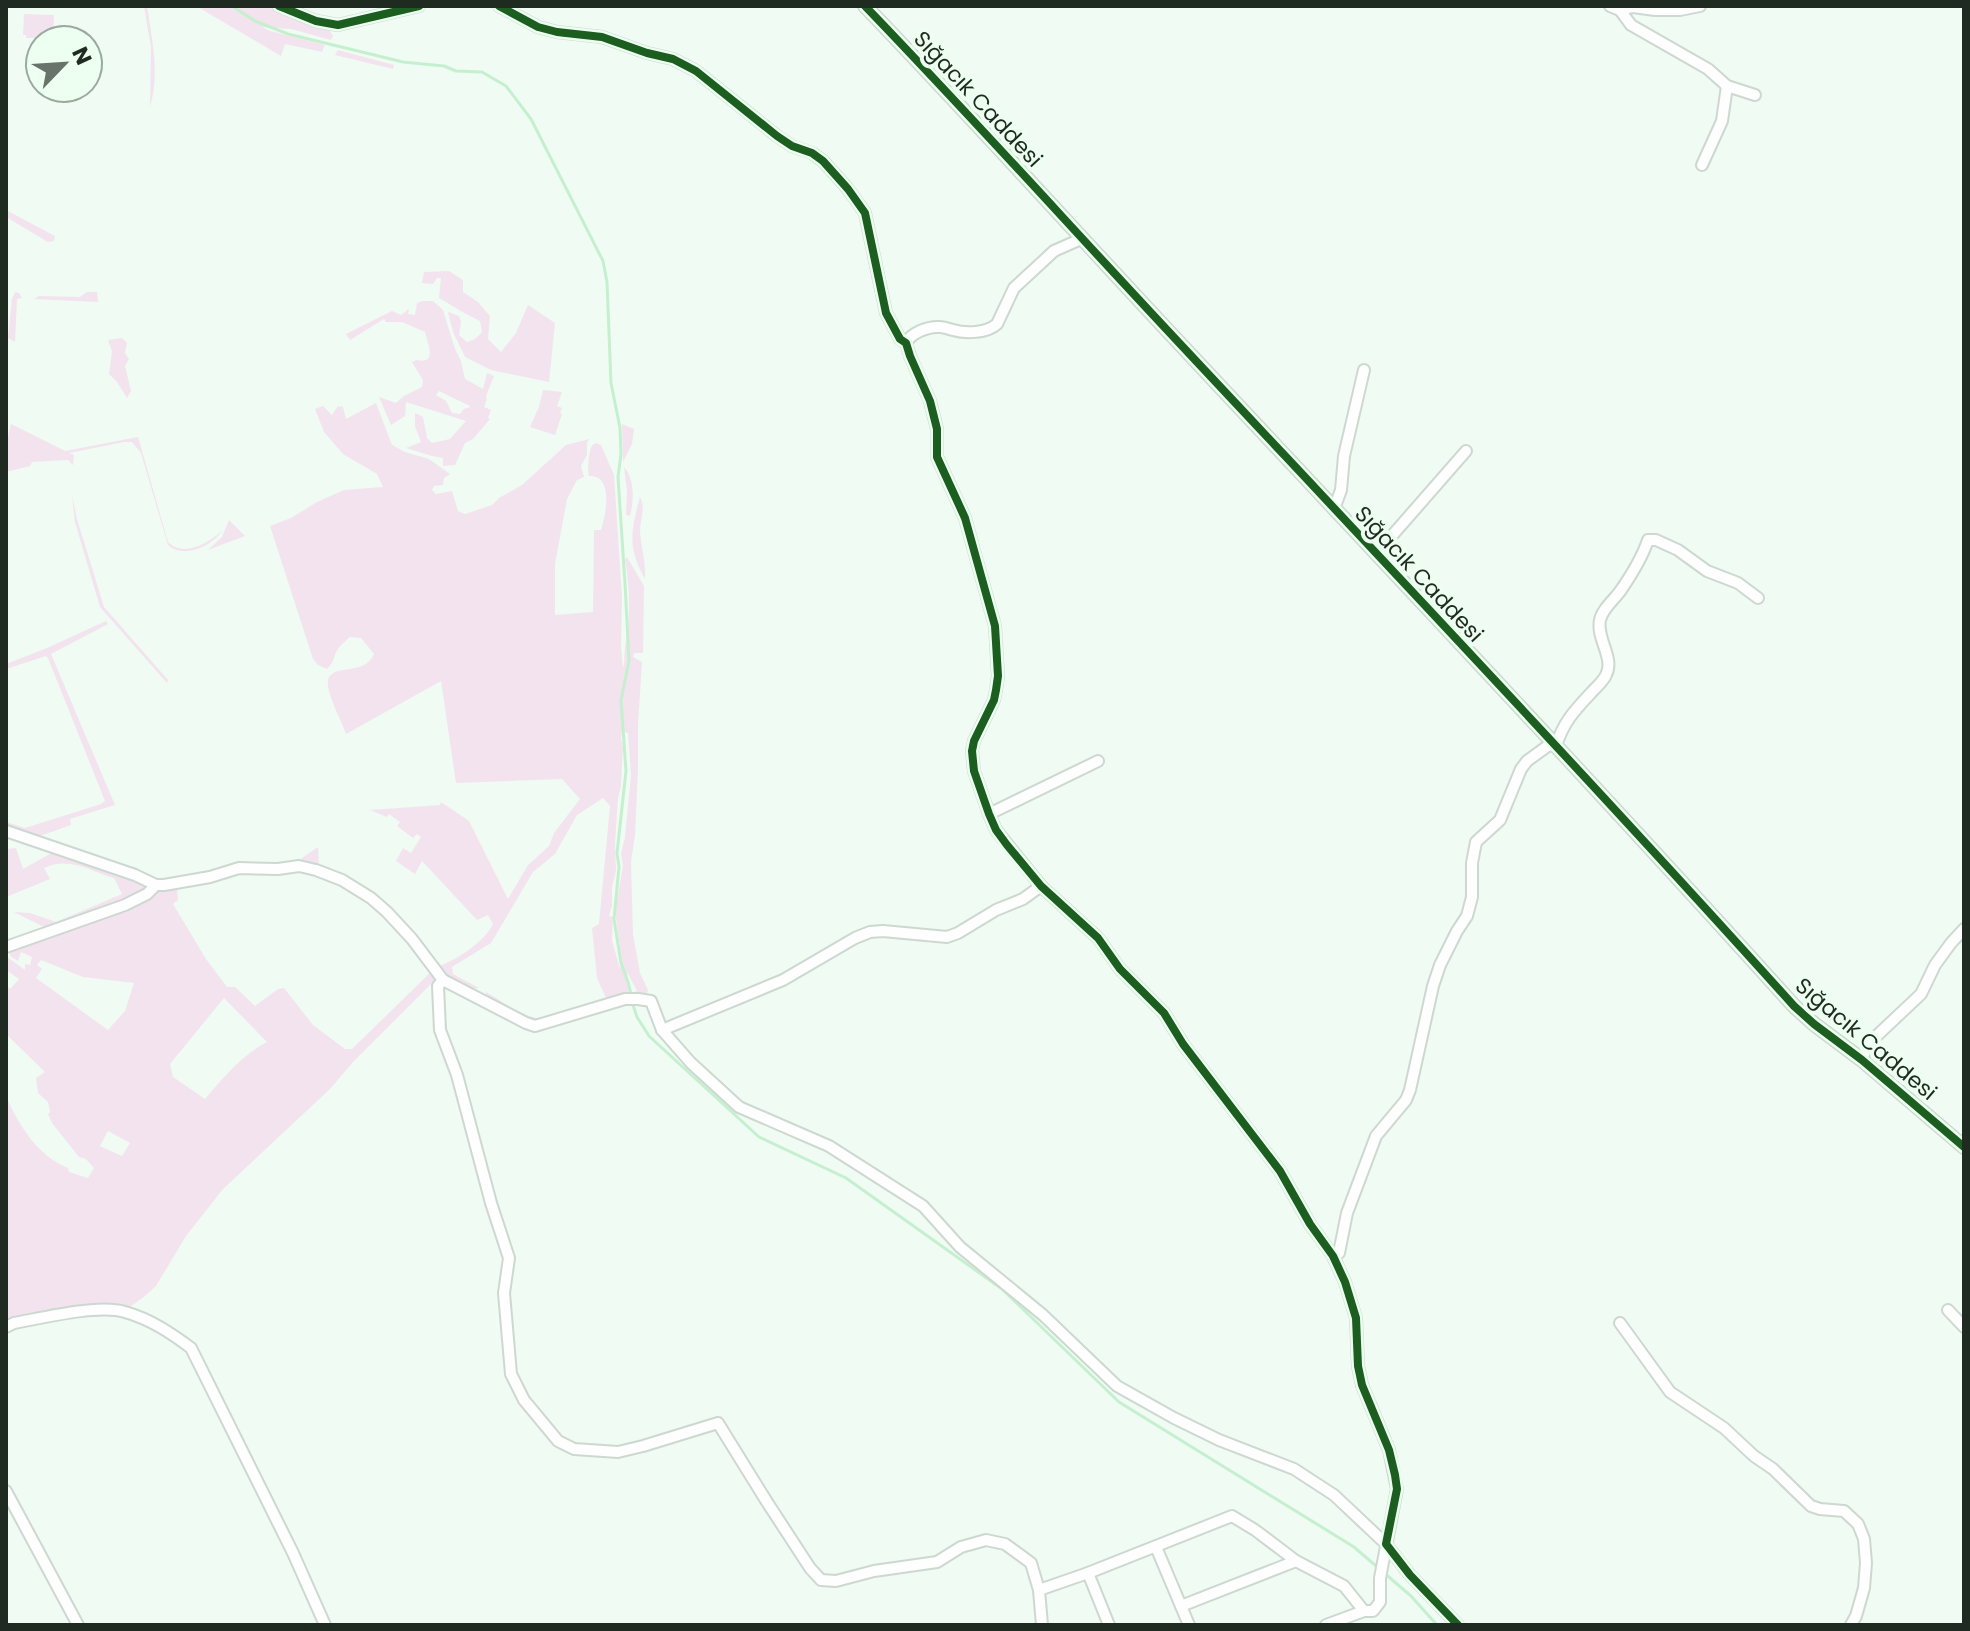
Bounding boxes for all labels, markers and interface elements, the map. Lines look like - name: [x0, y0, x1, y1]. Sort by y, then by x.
- north arrow: [24, 24, 104, 104]
- street label: Sığacık Caddesi: [907, 24, 1049, 174]
- text: N: [64, 42, 99, 70]
- street label: Sığacık Caddesi: [1348, 499, 1490, 649]
- street label: Sığacık Caddesi: [1789, 971, 1943, 1107]

